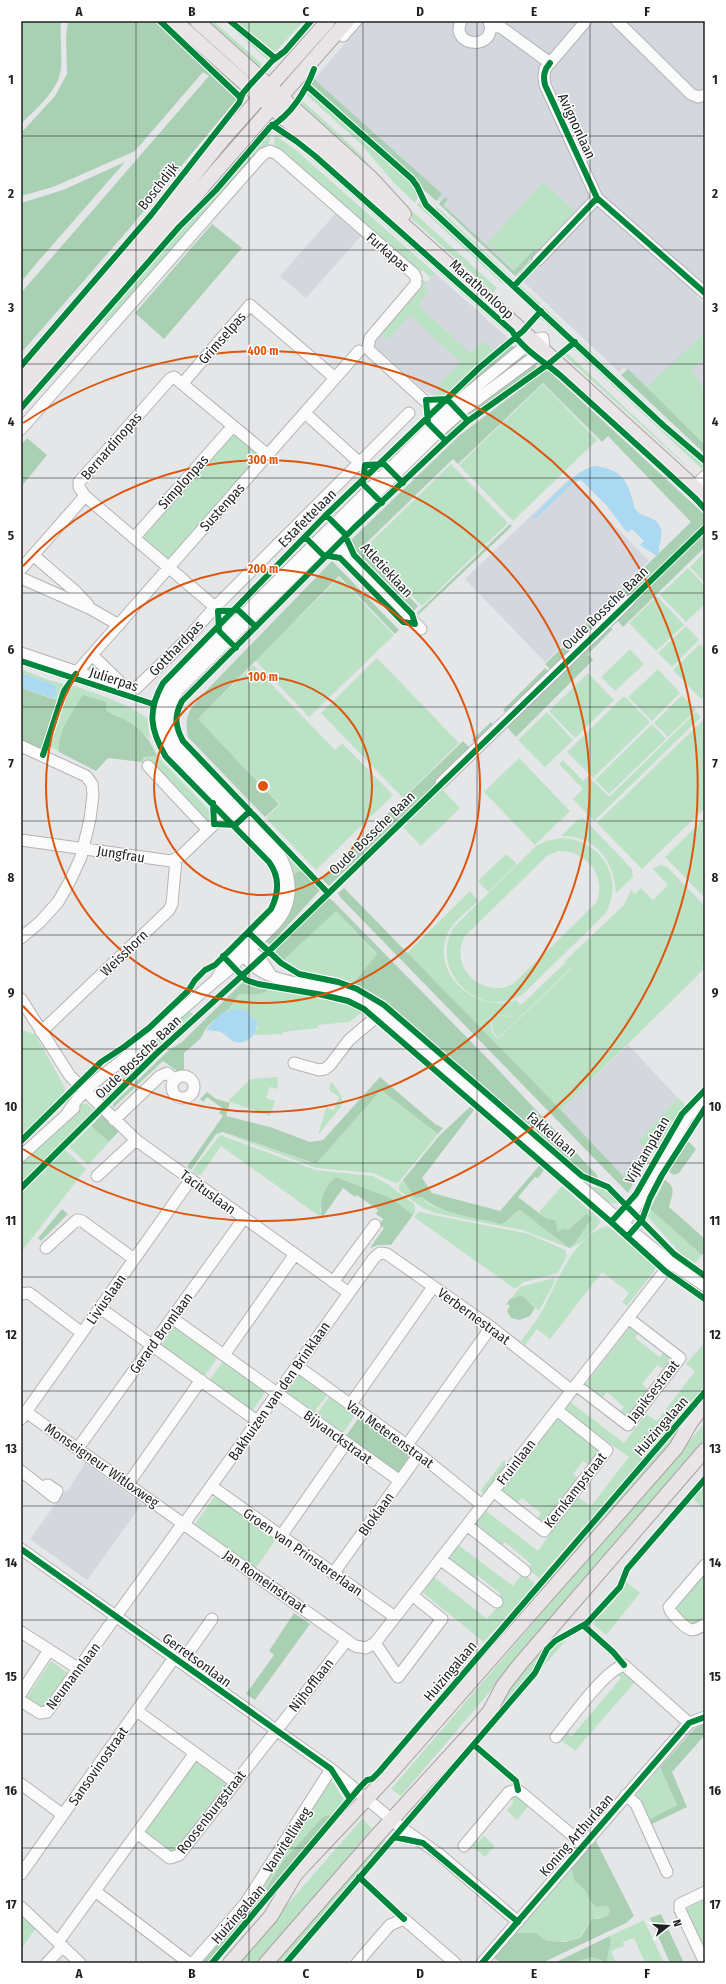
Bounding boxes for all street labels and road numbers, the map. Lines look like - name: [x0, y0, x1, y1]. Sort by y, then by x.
- street label: Avignonlaan: [554, 91, 599, 162]
- street label: Boschdijk: [135, 159, 182, 213]
- street label: Furkapas: [363, 229, 413, 276]
- street label: Marathonloop: [446, 256, 517, 323]
- street label: Grimselpas: [195, 309, 250, 368]
- street label: Bernardinopas: [77, 409, 145, 484]
- street label: Simplonpas: [155, 452, 212, 513]
- street label: Sustenpas: [196, 480, 248, 535]
- street label: Estafettelaan: [275, 486, 340, 551]
- street label: Atletieklaan: [357, 539, 416, 601]
- street label: Oude Bossche Baan: [559, 563, 652, 654]
- street label: Gotthardpas: [146, 617, 207, 680]
- street label: Julierpas: [87, 664, 140, 695]
- street label: Oude Bossche Baan: [326, 788, 419, 879]
- street label: Jungfrau: [96, 842, 146, 867]
- street label: Weisshorn: [97, 927, 152, 980]
- street label: Oude Bossche Baan: [92, 1012, 185, 1103]
- street label: Fakkellaan: [523, 1108, 580, 1161]
- street label: Vijfkamplaan: [621, 1114, 673, 1187]
- street label: Tacituslaan: [177, 1167, 239, 1218]
- street label: Liviuslaan: [83, 1271, 130, 1328]
- street label: Verbernestraat: [434, 1284, 514, 1349]
- street label: Gerard Bromlaan: [126, 1289, 197, 1377]
- street label: Bakhuizen van den Brinklaan: [225, 1319, 334, 1464]
- street label: Japiksestraat: [624, 1356, 683, 1426]
- street label: Huizingalaan: [631, 1393, 692, 1460]
- street label: Van Meterenstraat: [343, 1397, 437, 1472]
- street label: Bijvanckstraat: [300, 1407, 376, 1468]
- street label: Monseigneur Witloxweg: [41, 1420, 162, 1512]
- street label: Fruinlaan: [493, 1436, 540, 1489]
- street label: Kernkampstraat: [541, 1449, 610, 1531]
- street label: Bloklaan: [355, 1489, 398, 1539]
- street label: Groen van Prinstererlaan: [240, 1505, 366, 1600]
- street label: Jan Romeinstraat: [220, 1546, 310, 1617]
- street label: Gerretsonlaan: [159, 1630, 235, 1691]
- street label: Huizingalaan: [420, 1638, 481, 1705]
- street label: Neumannlaan: [43, 1639, 104, 1713]
- street label: Nijhofflaan: [285, 1655, 338, 1715]
- street label: Sansovinostraat: [65, 1723, 132, 1809]
- street label: Roosenburgstraat: [173, 1767, 250, 1858]
- street label: Koning Arthurlaan: [536, 1791, 617, 1880]
- street label: Vanvitelliweg: [260, 1804, 315, 1876]
- street label: Huizingalaan: [208, 1881, 269, 1948]

